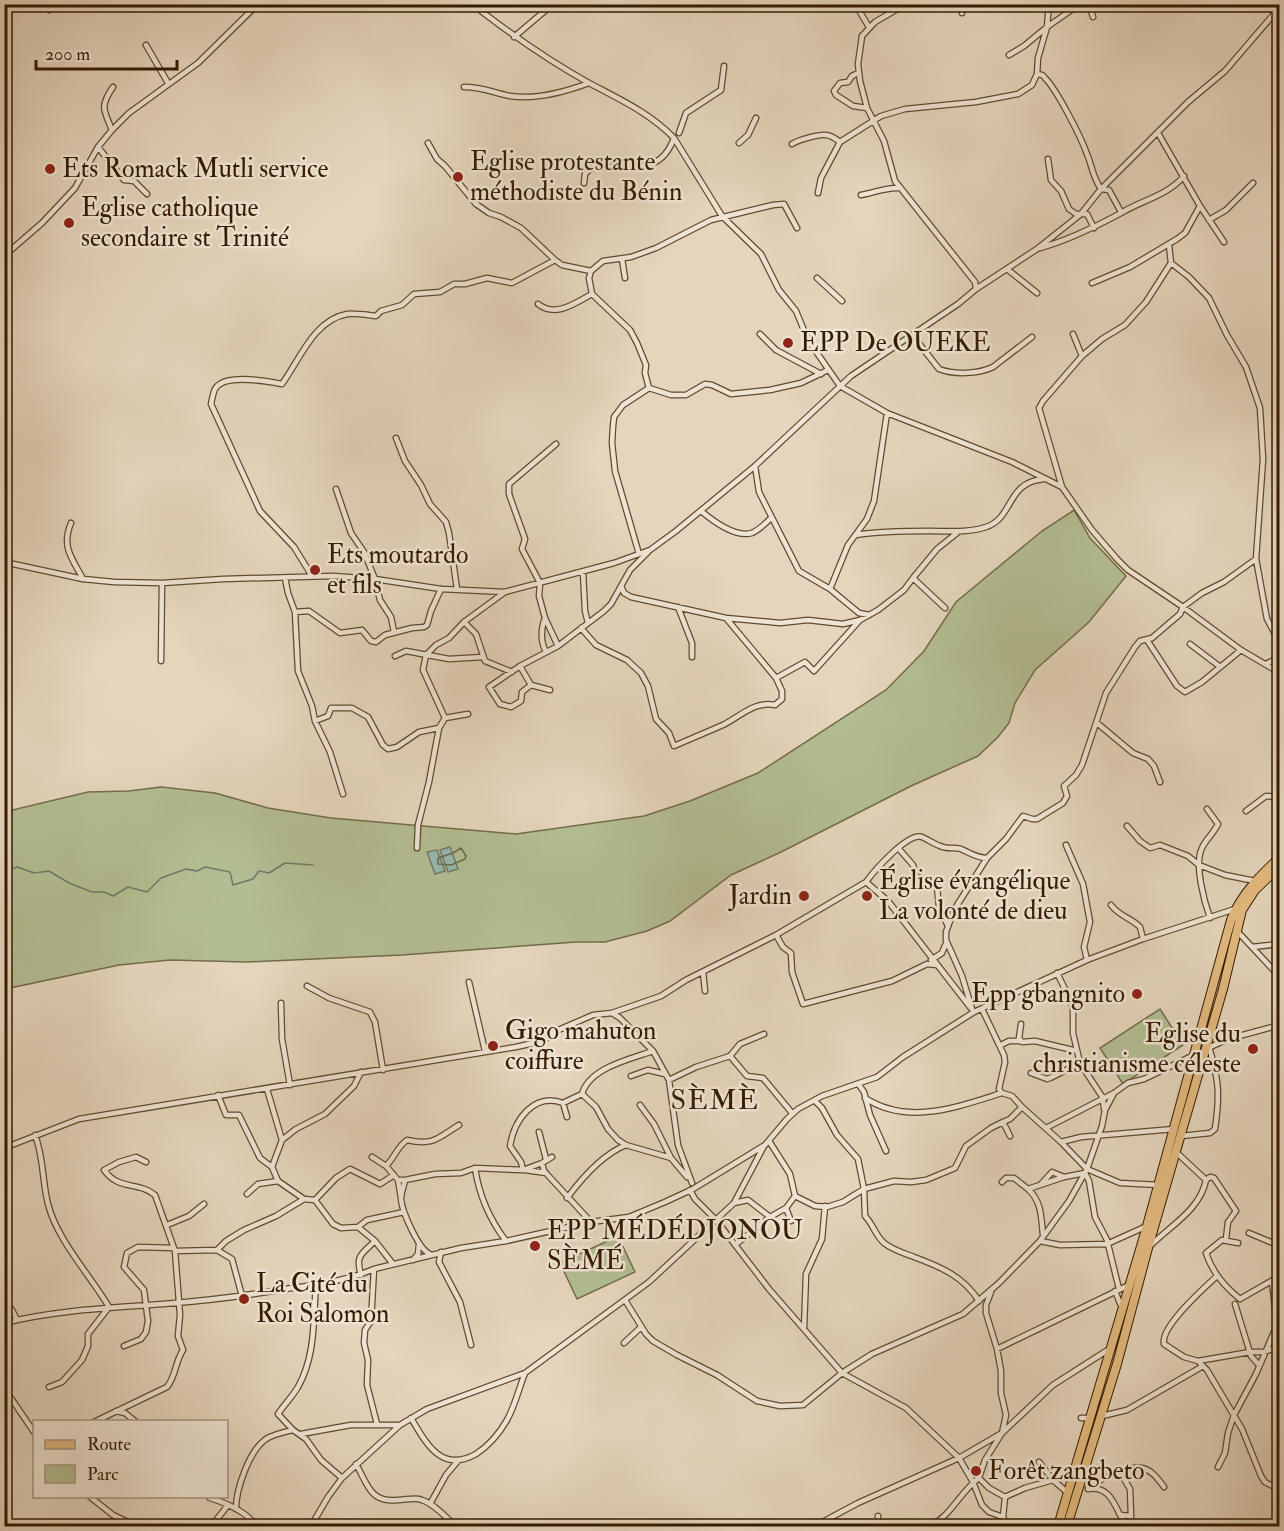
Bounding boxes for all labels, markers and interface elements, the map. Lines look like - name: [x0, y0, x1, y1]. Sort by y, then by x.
- scale bar: [36, 33, 177, 71]
- text: 200 m: [45, 43, 90, 66]
- place label: Eglise protestante méthodiste du Bénin: [470, 146, 682, 208]
- place label: Ets Romack Mutli service: [62, 153, 328, 185]
- marker: Ets Romack Mutli service: [43, 162, 57, 176]
- marker: Eglise protestante méthodiste du Bénin: [451, 170, 465, 184]
- place label: Eglise catholique secondaire st Trinité: [81, 192, 289, 254]
- marker: Eglise catholique secondaire st Trinité: [62, 216, 76, 230]
- place label: EPP De OUEKE: [800, 327, 991, 359]
- marker: EPP De OUEKE: [781, 336, 795, 350]
- place label: Ets moutardo et fils: [327, 539, 468, 601]
- marker: Ets moutardo et fils: [308, 563, 322, 577]
- place label: Église évangélique La volonté de dieu: [879, 863, 1071, 927]
- place label: Jardin: [728, 880, 792, 912]
- marker: Jardin: [797, 889, 811, 903]
- marker: Église évangélique La volonté de dieu: [860, 889, 874, 903]
- place label: Epp gbangnito: [971, 978, 1125, 1011]
- marker: Epp gbangnito: [1130, 987, 1144, 1001]
- place label: Gigo mahuton coiffure: [505, 1015, 657, 1077]
- place label: Eglise du christianisme céleste: [1033, 1018, 1241, 1080]
- marker: Gigo mahuton coiffure: [486, 1039, 500, 1053]
- marker: Eglise du christianisme céleste: [1246, 1042, 1260, 1056]
- district label: SÈMÈ: [671, 1083, 760, 1118]
- place label: EPP MÉDÉDJONOU SÈMÉ: [547, 1213, 803, 1277]
- marker: EPP MÉDÉDJONOU SÈMÉ: [528, 1239, 542, 1253]
- place label: La Cité du Roi Salomon: [256, 1268, 389, 1330]
- marker: La Cité du Roi Salomon: [237, 1292, 251, 1306]
- legend: [33, 1420, 228, 1498]
- text: Route: [87, 1433, 131, 1456]
- place label: Forêt zangbeto: [988, 1455, 1145, 1487]
- text: Parc: [87, 1463, 118, 1486]
- marker: Forêt zangbeto: [969, 1464, 983, 1478]

